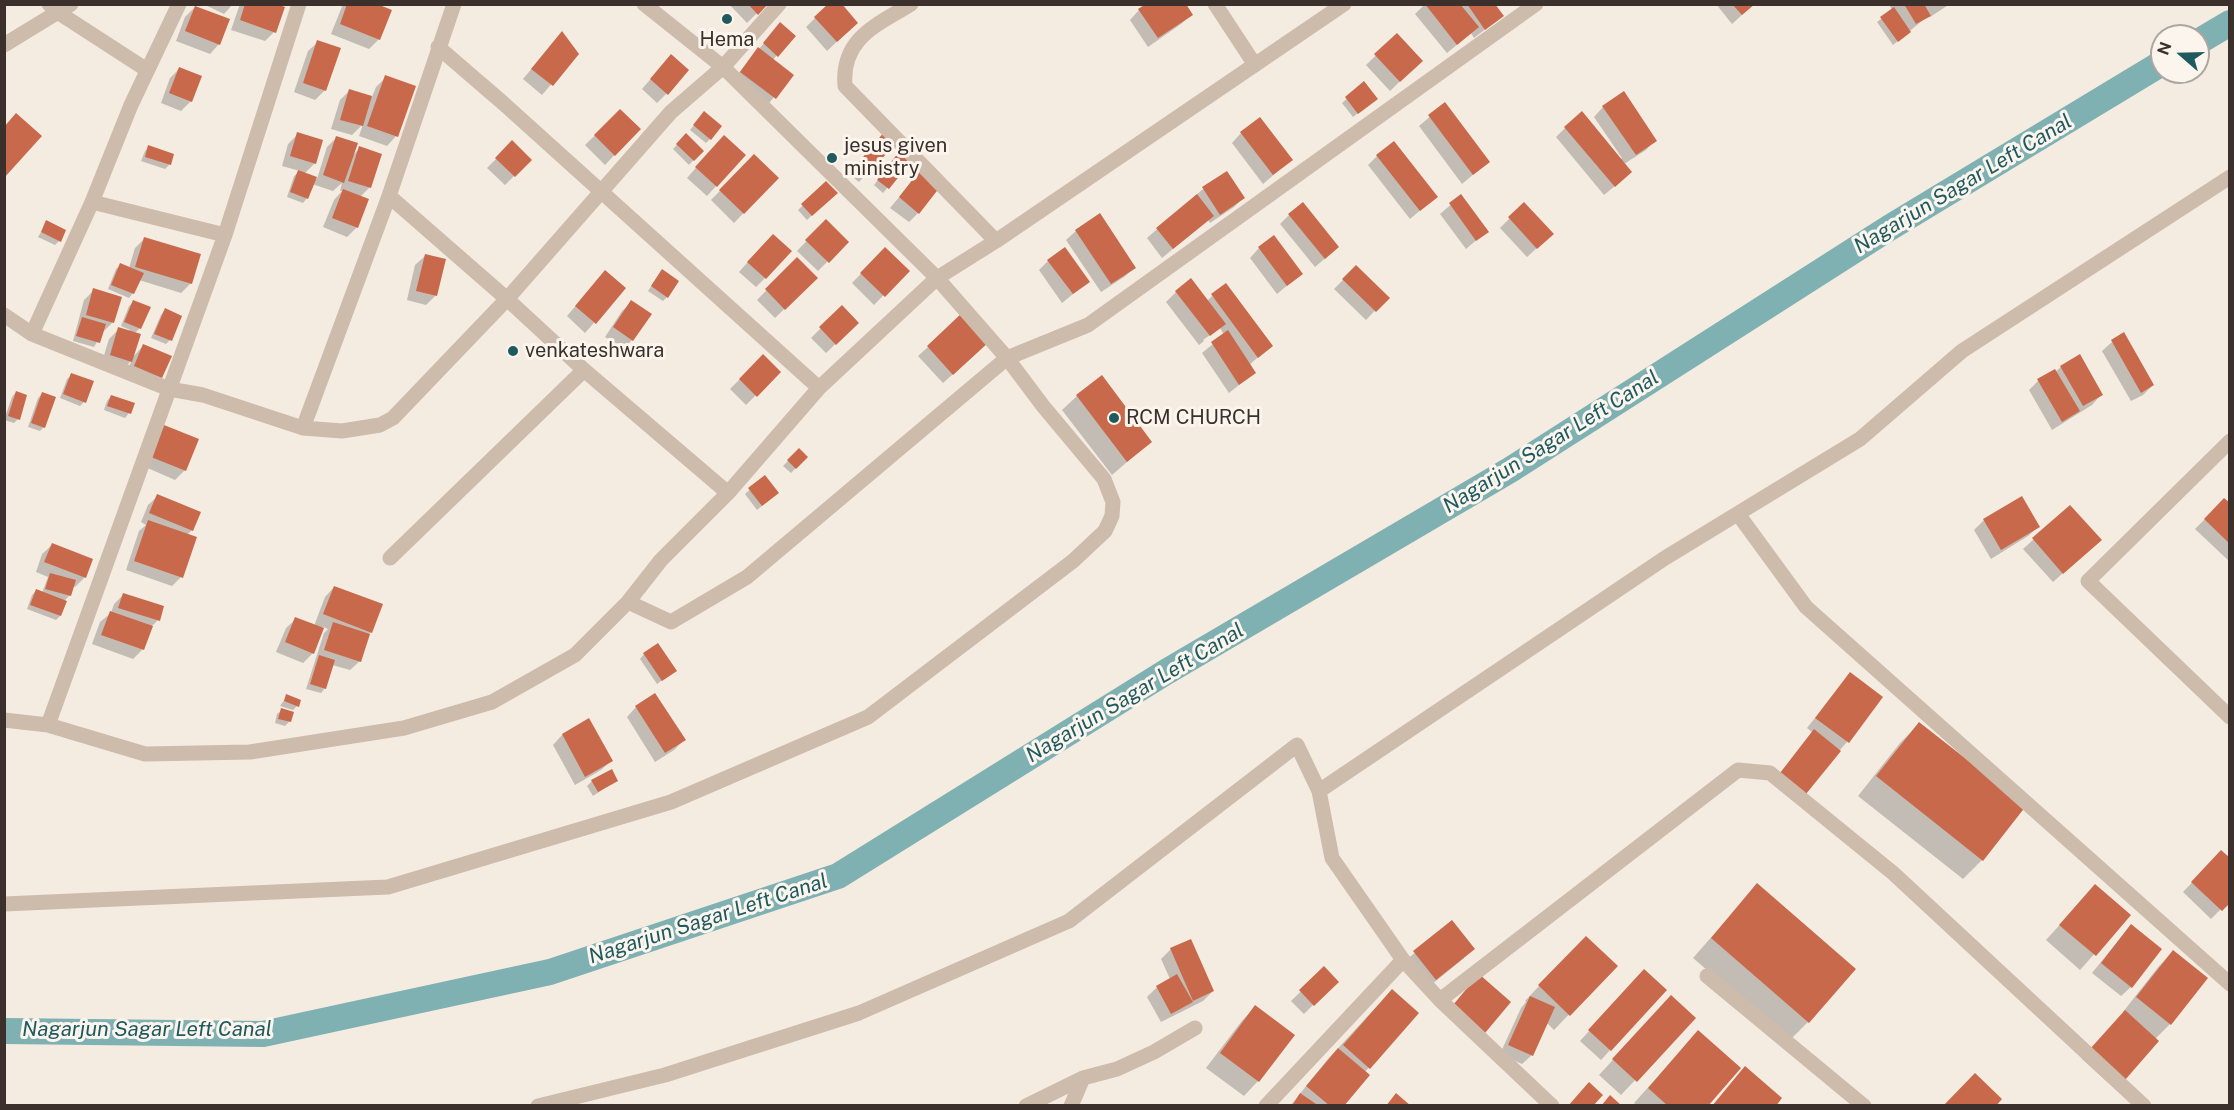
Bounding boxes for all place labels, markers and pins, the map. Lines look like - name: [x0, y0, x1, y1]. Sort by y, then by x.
- marker: Hema: [720, 12, 734, 26]
- place label: Hema: [700, 28, 754, 52]
- place label: jesus given ministry: [844, 134, 947, 181]
- marker: jesus given ministry: [825, 151, 839, 165]
- place label: venkateshwara: [525, 339, 664, 363]
- marker: venkateshwara: [506, 344, 520, 358]
- place label: RCM CHURCH: [1126, 406, 1261, 430]
- marker: RCM CHURCH: [1107, 411, 1121, 425]

